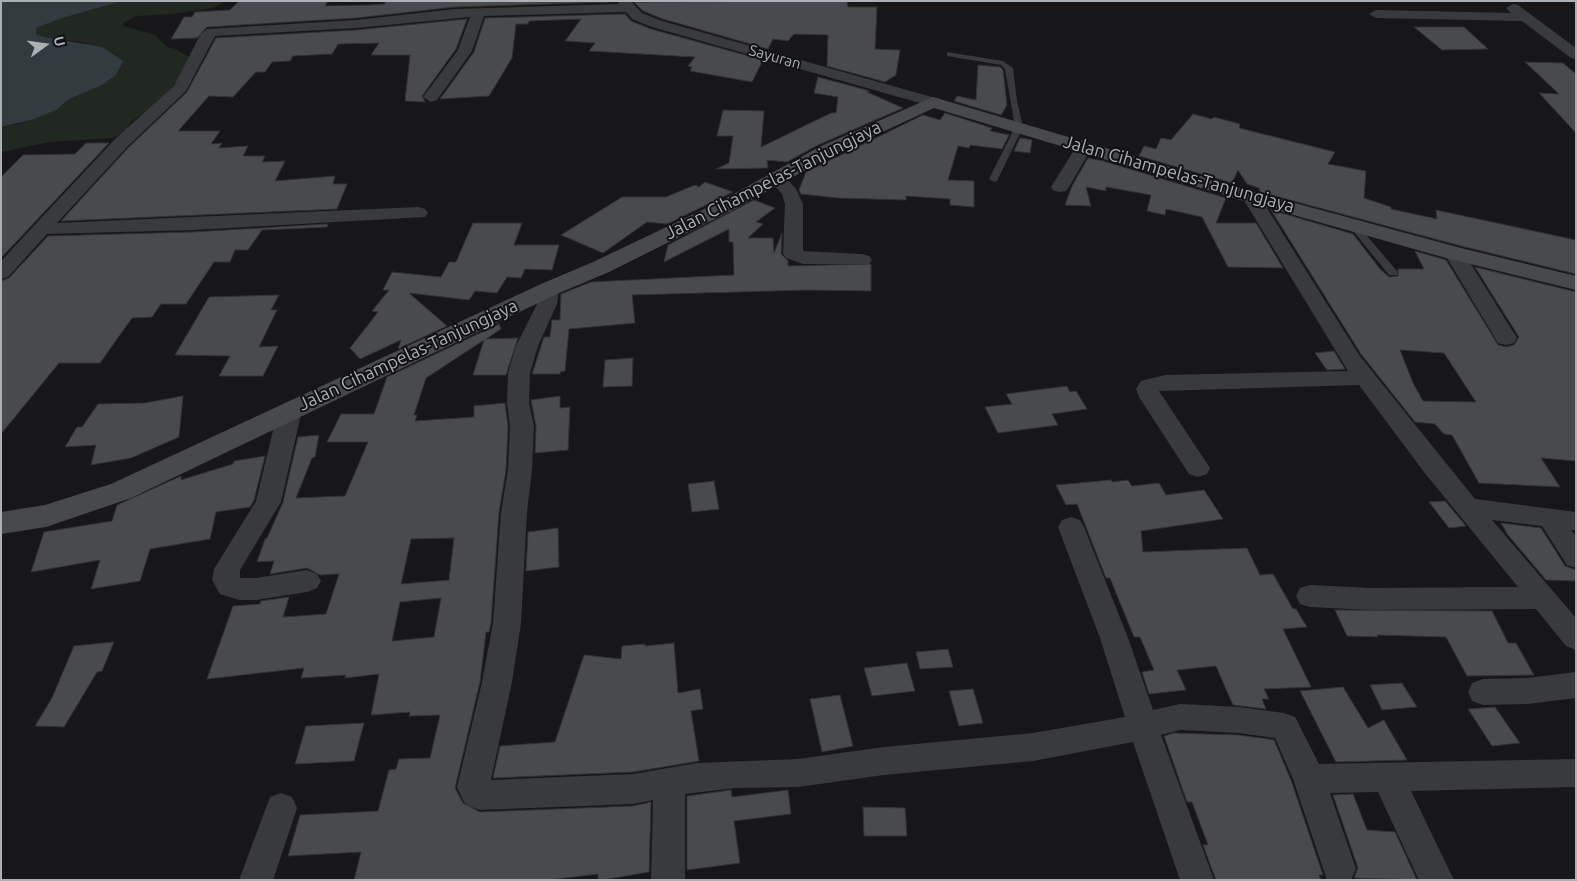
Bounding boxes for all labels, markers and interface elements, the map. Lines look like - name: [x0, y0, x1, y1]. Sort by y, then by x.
- north arrow: [20, 20, 70, 70]
- text: U: [51, 35, 69, 48]
- street label: Sayuran: [747, 41, 803, 73]
- street label: Jalan Cihampelas-Tanjungjaya: [661, 116, 885, 244]
- street label: Jalan Cihampelas-Tanjungjaya: [1061, 131, 1297, 217]
- street label: Jalan Cihampelas-Tanjungjaya: [295, 295, 521, 415]

